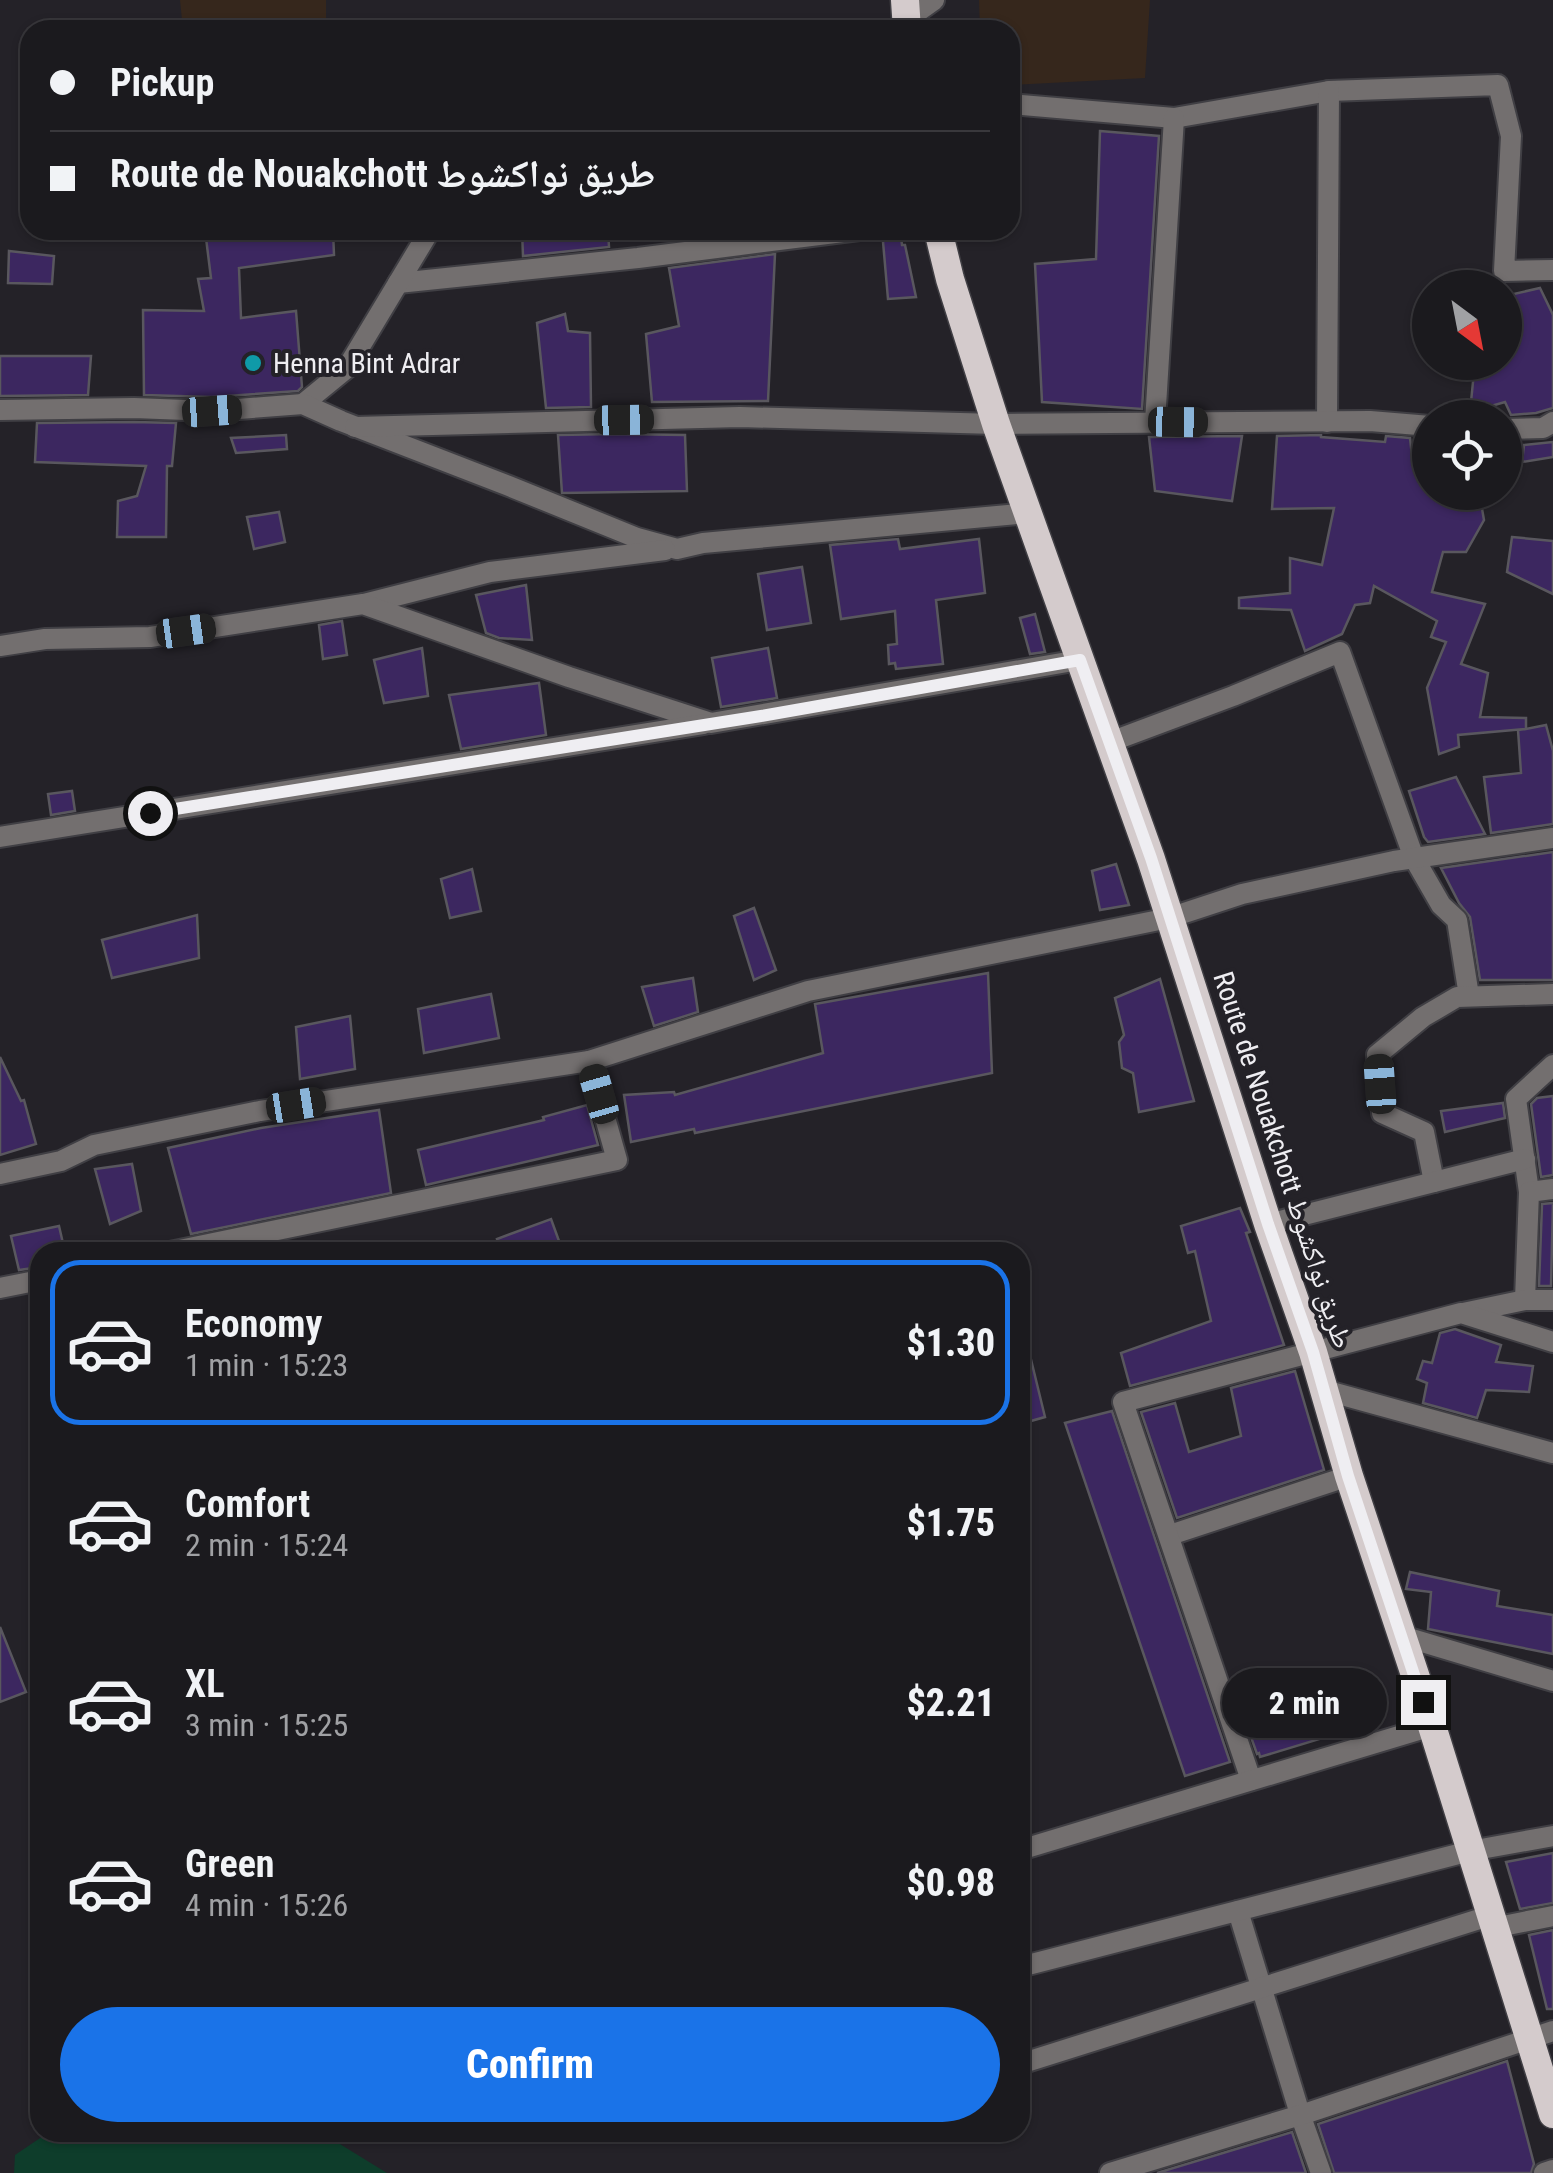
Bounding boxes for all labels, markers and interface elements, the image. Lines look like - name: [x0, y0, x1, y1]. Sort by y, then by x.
- text: Pickup: [110, 61, 214, 105]
- text: Route de Nouakchott طريق نواكشوط: [110, 152, 656, 196]
- north arrow: [1412, 270, 1522, 380]
- map controls: [1412, 270, 1522, 510]
- place label: Henna Bint Adrar: [273, 347, 460, 380]
- marker: Henna Bint Adrar: [242, 352, 264, 374]
- car: [181, 394, 243, 428]
- button: locate: [1412, 400, 1522, 510]
- car: [594, 404, 654, 436]
- car: [1148, 406, 1208, 438]
- car: [154, 612, 218, 650]
- route start: [128, 791, 173, 836]
- street label: Route de Nouakchott طريق نواكشوط: [1205, 968, 1360, 1353]
- car: [1363, 1053, 1397, 1115]
- car: [576, 1061, 622, 1127]
- car: [264, 1085, 328, 1125]
- icon: car: [65, 1298, 155, 1388]
- text: Economy: [185, 1302, 322, 1346]
- text: $1.30: [906, 1321, 995, 1365]
- text: 1 min · 15:23: [185, 1346, 348, 1384]
- icon: car: [65, 1478, 155, 1568]
- text: Comfort: [185, 1482, 310, 1526]
- text: $1.75: [906, 1501, 995, 1545]
- text: 2 min · 15:24: [185, 1526, 348, 1564]
- icon: car: [65, 1658, 155, 1748]
- text: XL: [185, 1662, 224, 1706]
- callout: 2 min: [1223, 1667, 1388, 1737]
- route end: [1401, 1680, 1446, 1725]
- text: $2.21: [906, 1681, 995, 1725]
- text: 2 min: [1269, 1684, 1340, 1722]
- text: 3 min · 15:25: [185, 1706, 348, 1744]
- icon: car: [65, 1838, 155, 1928]
- text: Green: [185, 1842, 275, 1886]
- text: $0.98: [906, 1861, 995, 1905]
- text: 4 min · 15:26: [185, 1886, 348, 1924]
- button: Confirm: [60, 2007, 1000, 2122]

